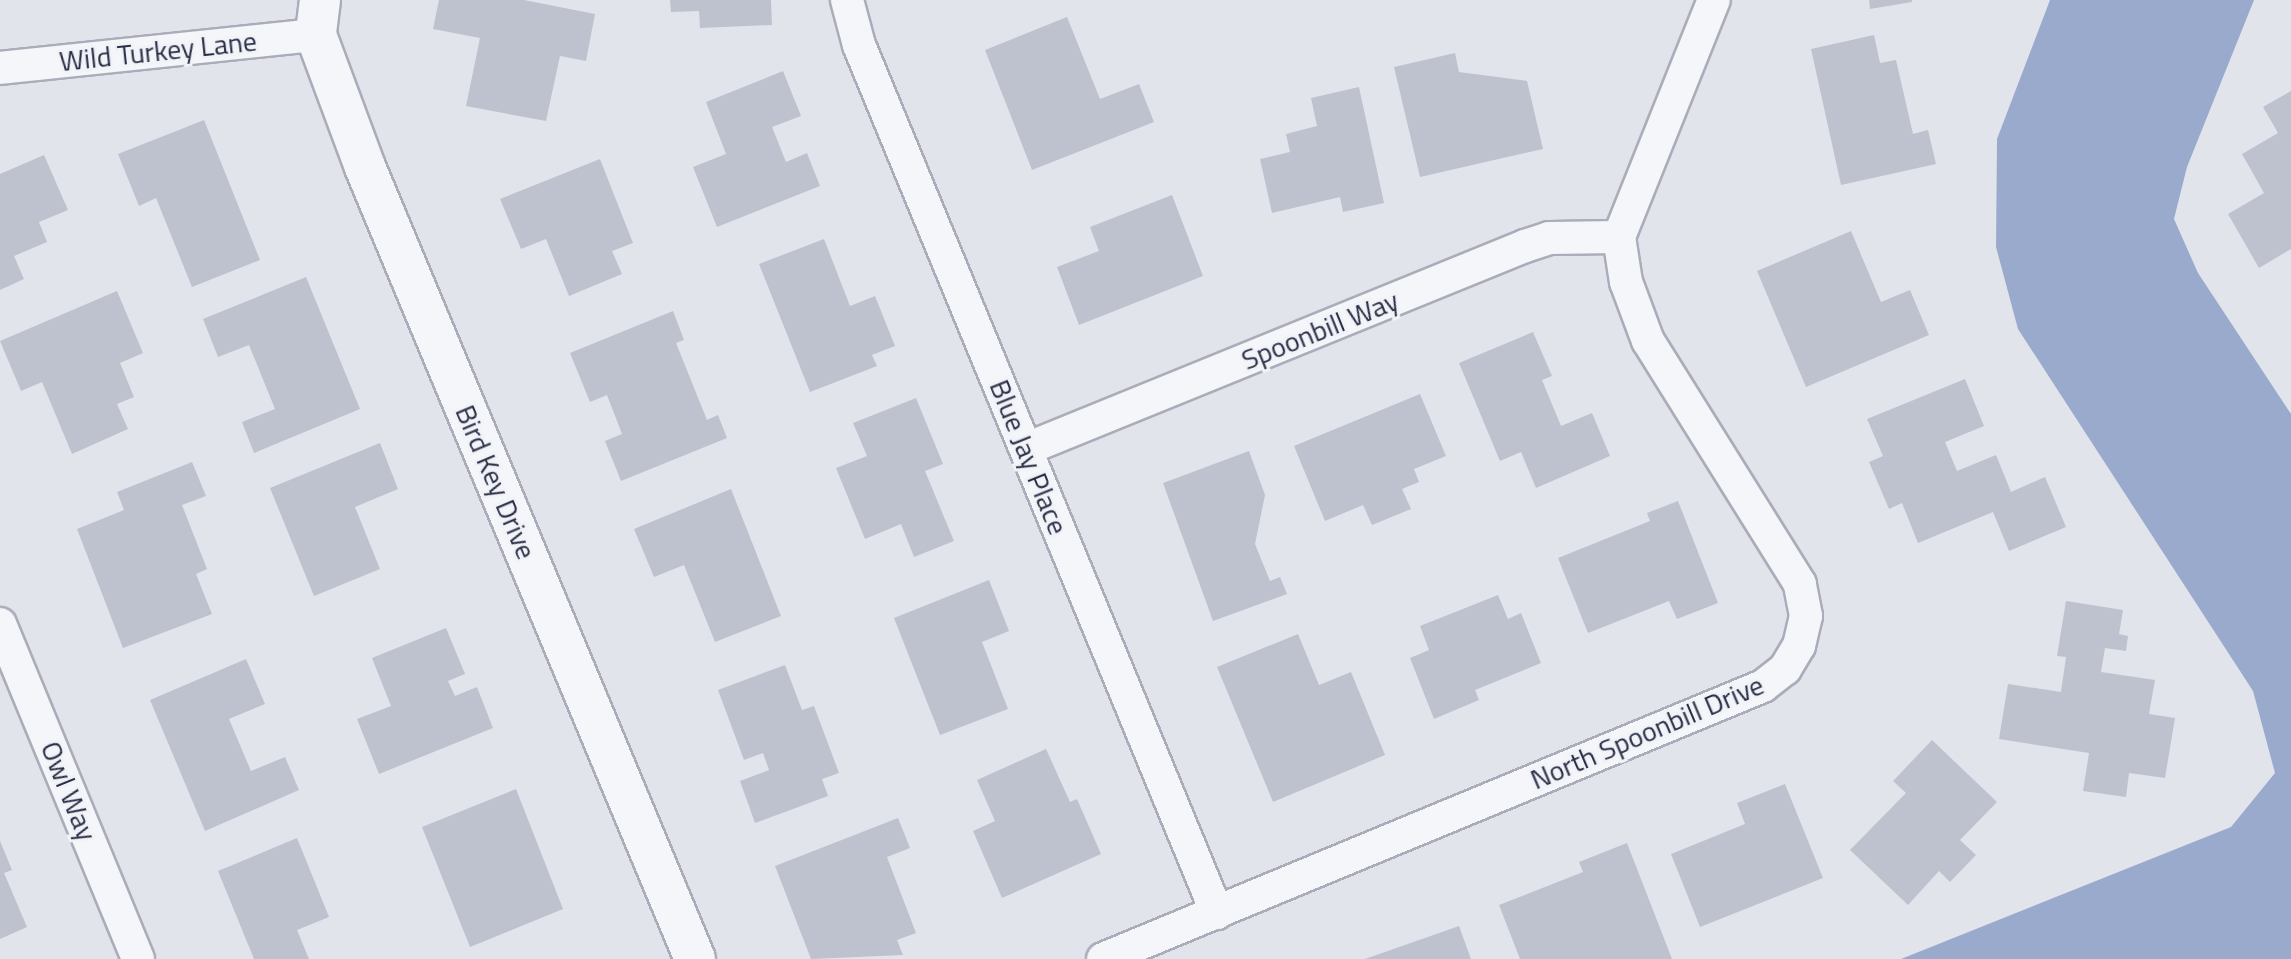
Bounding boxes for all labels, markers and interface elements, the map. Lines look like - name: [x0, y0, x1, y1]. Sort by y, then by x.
- street label: Wild Turkey Lane: [58, 24, 258, 78]
- street label: Spoonbill Way: [1237, 283, 1403, 377]
- street label: Blue Jay Place: [983, 375, 1075, 539]
- street label: Bird Key Drive: [448, 400, 544, 564]
- street label: North Spoonbill Drive: [1525, 668, 1769, 796]
- street label: Owl Way: [34, 736, 104, 846]

